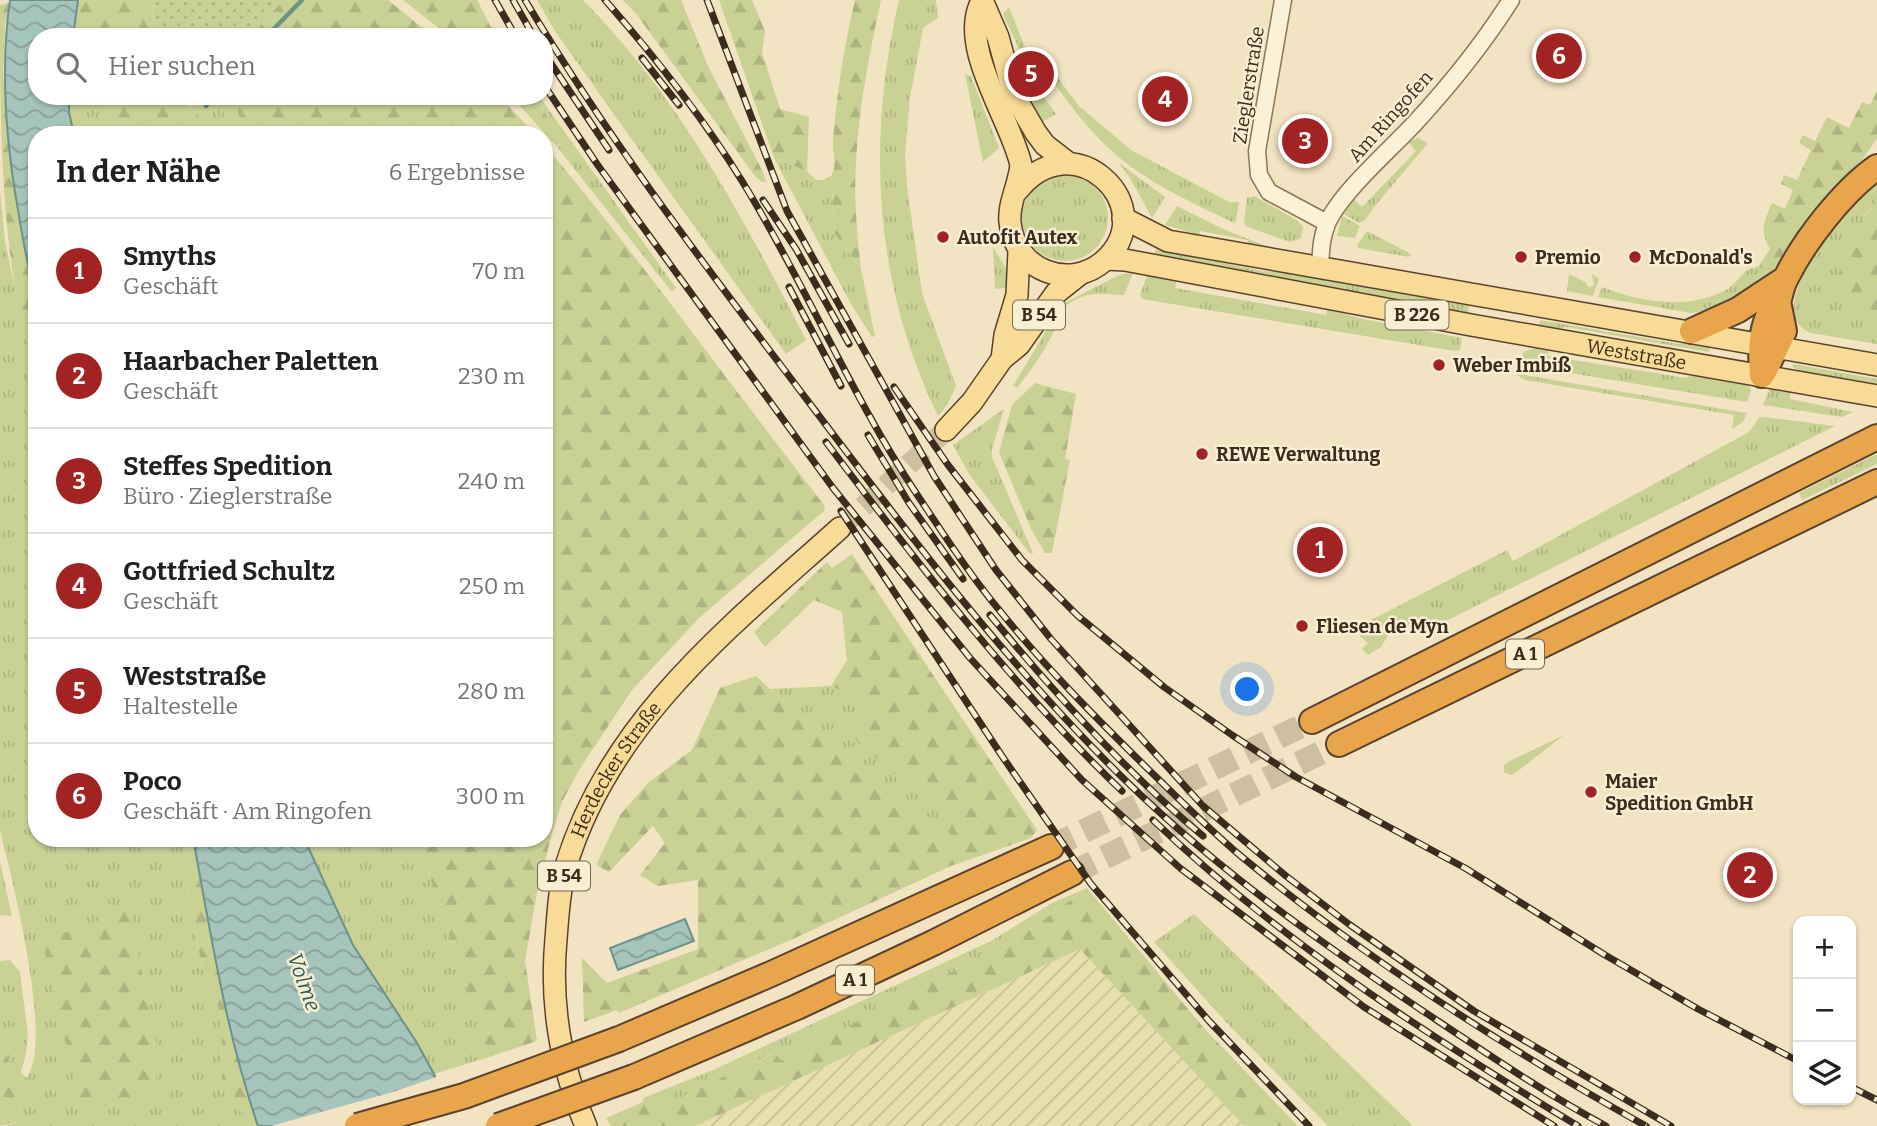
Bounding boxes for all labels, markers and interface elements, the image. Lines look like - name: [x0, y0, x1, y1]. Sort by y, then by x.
- street label: Zieglerstraße: [1228, 25, 1269, 145]
- search box: [28, 28, 553, 105]
- pin: 6: [1536, 30, 1582, 82]
- icon: search: [52, 48, 90, 86]
- pin: 5: [1008, 48, 1054, 100]
- text: Hier suchen: [108, 51, 256, 82]
- street label: Am Ringofen: [1343, 66, 1437, 167]
- pin: 4: [1142, 73, 1188, 125]
- pin: 3: [1282, 115, 1328, 167]
- text: In der Nähe: [56, 154, 221, 190]
- text: 6 Ergebnisse: [389, 158, 525, 186]
- place label: Autofit Autex: [957, 226, 1078, 249]
- marker: Autofit Autex: [935, 229, 951, 245]
- text: Smyths: [123, 241, 216, 272]
- place label: Premio: [1535, 246, 1601, 269]
- place label: McDonald's: [1649, 246, 1753, 269]
- marker: Premio: [1513, 249, 1529, 265]
- marker: McDonald's: [1627, 249, 1643, 265]
- text: 1: [74, 257, 84, 285]
- text: 70 m: [473, 257, 525, 285]
- text: Geschäft: [123, 272, 218, 300]
- road number: B 54: [1013, 300, 1065, 330]
- road number: B 226: [1386, 300, 1448, 330]
- street label: Weststraße: [1585, 334, 1688, 374]
- text: Haarbacher Paletten: [123, 346, 378, 377]
- place label: Weber Imbiß: [1453, 354, 1572, 377]
- marker: Weber Imbiß: [1431, 357, 1447, 373]
- text: 2: [73, 362, 85, 390]
- text: 230 m: [458, 362, 525, 390]
- text: Geschäft: [123, 377, 218, 405]
- place label: REWE Verwaltung: [1216, 443, 1380, 466]
- marker: REWE Verwaltung: [1194, 446, 1210, 462]
- text: Steffes Spedition: [123, 451, 332, 482]
- text: 3: [72, 467, 86, 495]
- text: 240 m: [458, 467, 525, 495]
- text: Büro · Zieglerstraße: [123, 482, 332, 510]
- pin: 1: [1297, 524, 1343, 576]
- text: Gottfried Schultz: [123, 556, 335, 587]
- text: 4: [72, 572, 86, 600]
- text: 250 m: [459, 572, 525, 600]
- text: Geschäft: [123, 587, 218, 615]
- place label: Fliesen de Myn: [1316, 615, 1449, 638]
- marker: Fliesen de Myn: [1294, 618, 1310, 634]
- road number: A 1: [1506, 640, 1544, 668]
- text: Weststraße: [123, 661, 266, 692]
- your location: [1230, 672, 1264, 706]
- text: 5: [73, 677, 85, 705]
- text: 280 m: [457, 677, 525, 705]
- text: Haltestelle: [123, 692, 238, 720]
- street label: Herdecker Straße: [566, 697, 666, 841]
- text: Poco: [123, 766, 182, 797]
- place label: Maier Spedition GmbH: [1605, 770, 1754, 815]
- text: 6: [72, 782, 86, 810]
- text: 300 m: [456, 782, 525, 810]
- marker: Maier Spedition GmbH: [1583, 784, 1599, 800]
- text: Geschäft · Am Ringofen: [123, 797, 372, 825]
- pin: 2: [1727, 849, 1773, 901]
- road number: B 54: [538, 862, 590, 890]
- map controls: [1793, 916, 1856, 1105]
- button: +: [1793, 916, 1856, 979]
- water label: Volme: [282, 949, 327, 1015]
- road number: A 1: [836, 965, 874, 995]
- button: −: [1793, 979, 1856, 1042]
- button: layers: [1793, 1042, 1856, 1105]

